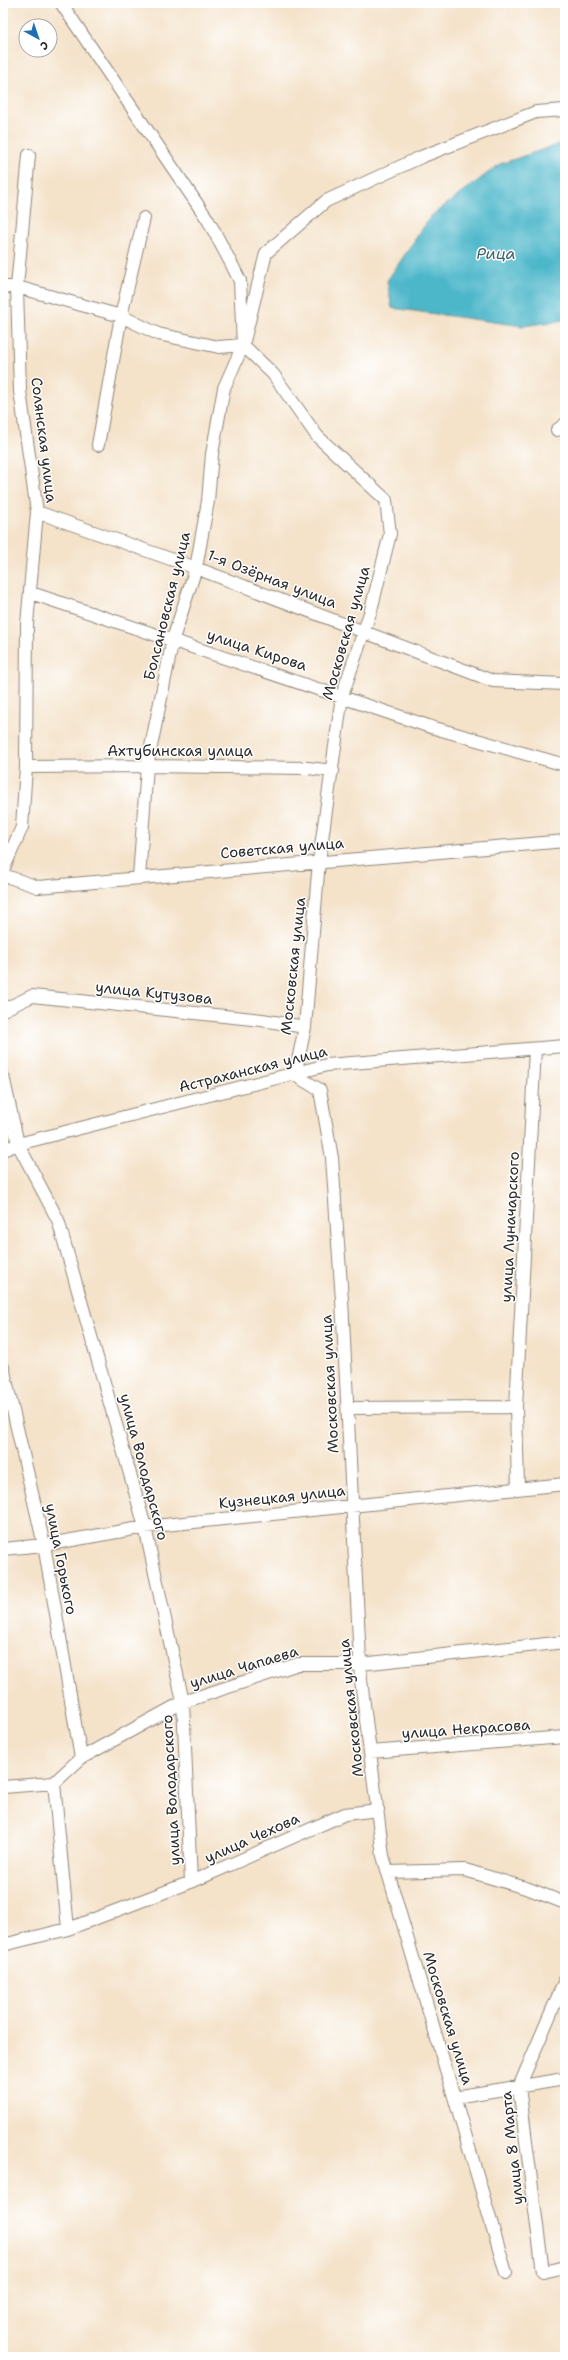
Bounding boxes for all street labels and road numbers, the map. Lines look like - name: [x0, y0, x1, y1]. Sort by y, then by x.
- street label: Солянская улица: [26, 376, 62, 504]
- street label: Болсановская улица: [139, 529, 195, 682]
- street label: 1-я Озёрная улица: [204, 545, 340, 613]
- street label: Московская улица: [317, 563, 375, 702]
- street label: улица Кирова: [204, 624, 310, 676]
- street label: Ахтубинская улица: [107, 741, 254, 761]
- street label: Советская улица: [219, 833, 345, 863]
- street label: Московская улица: [276, 895, 310, 1036]
- street label: улица Кутузова: [94, 977, 214, 1009]
- street label: Астраханская улица: [177, 1041, 330, 1097]
- street label: улица Луначарского: [496, 1151, 524, 1303]
- street label: Московская улица: [316, 1314, 344, 1454]
- street label: улица Володарского: [115, 1391, 173, 1543]
- street label: Кузнецкая улица: [218, 1480, 347, 1514]
- street label: улица Горького: [40, 1502, 82, 1616]
- street label: Московская улица: [334, 1637, 368, 1778]
- street label: улица Чапаева: [187, 1641, 301, 1693]
- street label: улица Володарского: [157, 1714, 185, 1866]
- street label: улица Некрасова: [401, 1714, 532, 1743]
- street label: улица Чехова: [201, 1808, 303, 1868]
- street label: Московская улица: [418, 1949, 478, 2088]
- street label: улица 8 Марта: [496, 2089, 528, 2206]

